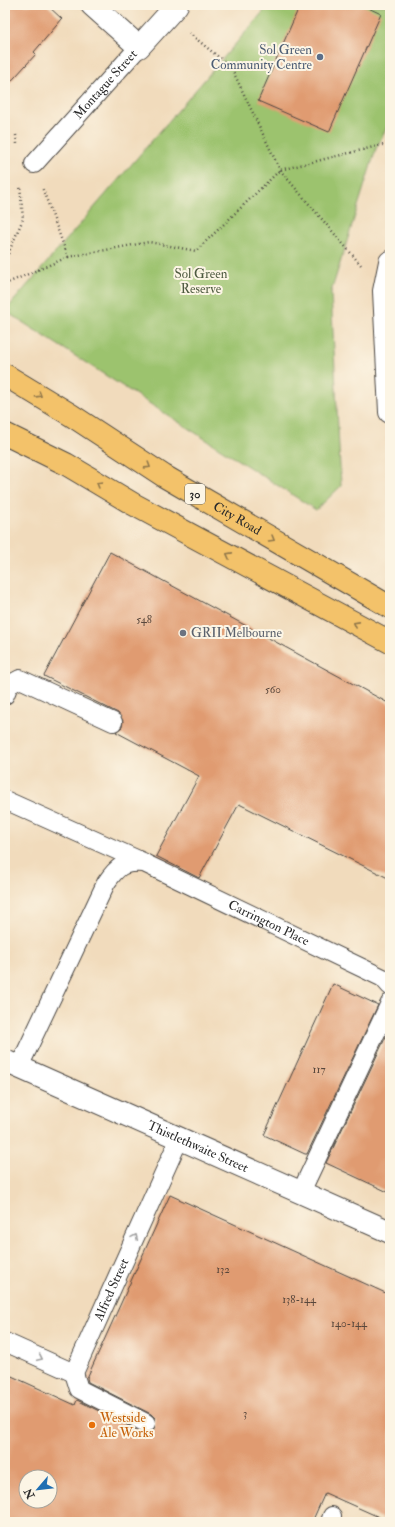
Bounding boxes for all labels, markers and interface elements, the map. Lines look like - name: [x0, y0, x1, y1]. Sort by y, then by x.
- place label: Sol Green Community Centre: [211, 42, 313, 74]
- street label: Montague Street: [70, 46, 141, 122]
- marker: Sol Green Community Centre: [315, 52, 325, 62]
- park label: Sol Green Reserve: [175, 266, 228, 297]
- one-way arrow: [35, 390, 42, 398]
- one-way arrow: [143, 461, 150, 468]
- one-way arrow: [96, 481, 103, 488]
- road number: 30: [185, 484, 205, 504]
- street label: City Road: [210, 498, 265, 539]
- one-way arrow: [268, 534, 275, 541]
- one-way arrow: [226, 553, 233, 560]
- house number: 548: [136, 613, 152, 626]
- one-way arrow: [353, 621, 360, 629]
- place label: GRII Melbourne: [191, 625, 282, 641]
- marker: GRII Melbourne: [178, 628, 188, 638]
- house number: 560: [265, 683, 281, 696]
- street label: Carrington Place: [226, 897, 312, 949]
- house number: 117: [313, 1063, 325, 1076]
- street label: Thistlethwaite Street: [145, 1117, 251, 1176]
- one-way arrow: [130, 1234, 138, 1242]
- street label: Alfred Street: [90, 1256, 132, 1324]
- house number: 132: [216, 1263, 230, 1276]
- house number: 138-144: [282, 1293, 317, 1306]
- house number: 140-144: [331, 1317, 368, 1330]
- one-way arrow: [36, 1353, 44, 1361]
- house number: 3: [243, 1407, 247, 1420]
- place label: Westside Ale Works: [99, 1410, 154, 1441]
- marker: Westside Ale Works: [87, 1420, 97, 1430]
- north arrow: [18, 1469, 58, 1509]
- text: N: [21, 1485, 38, 1502]

